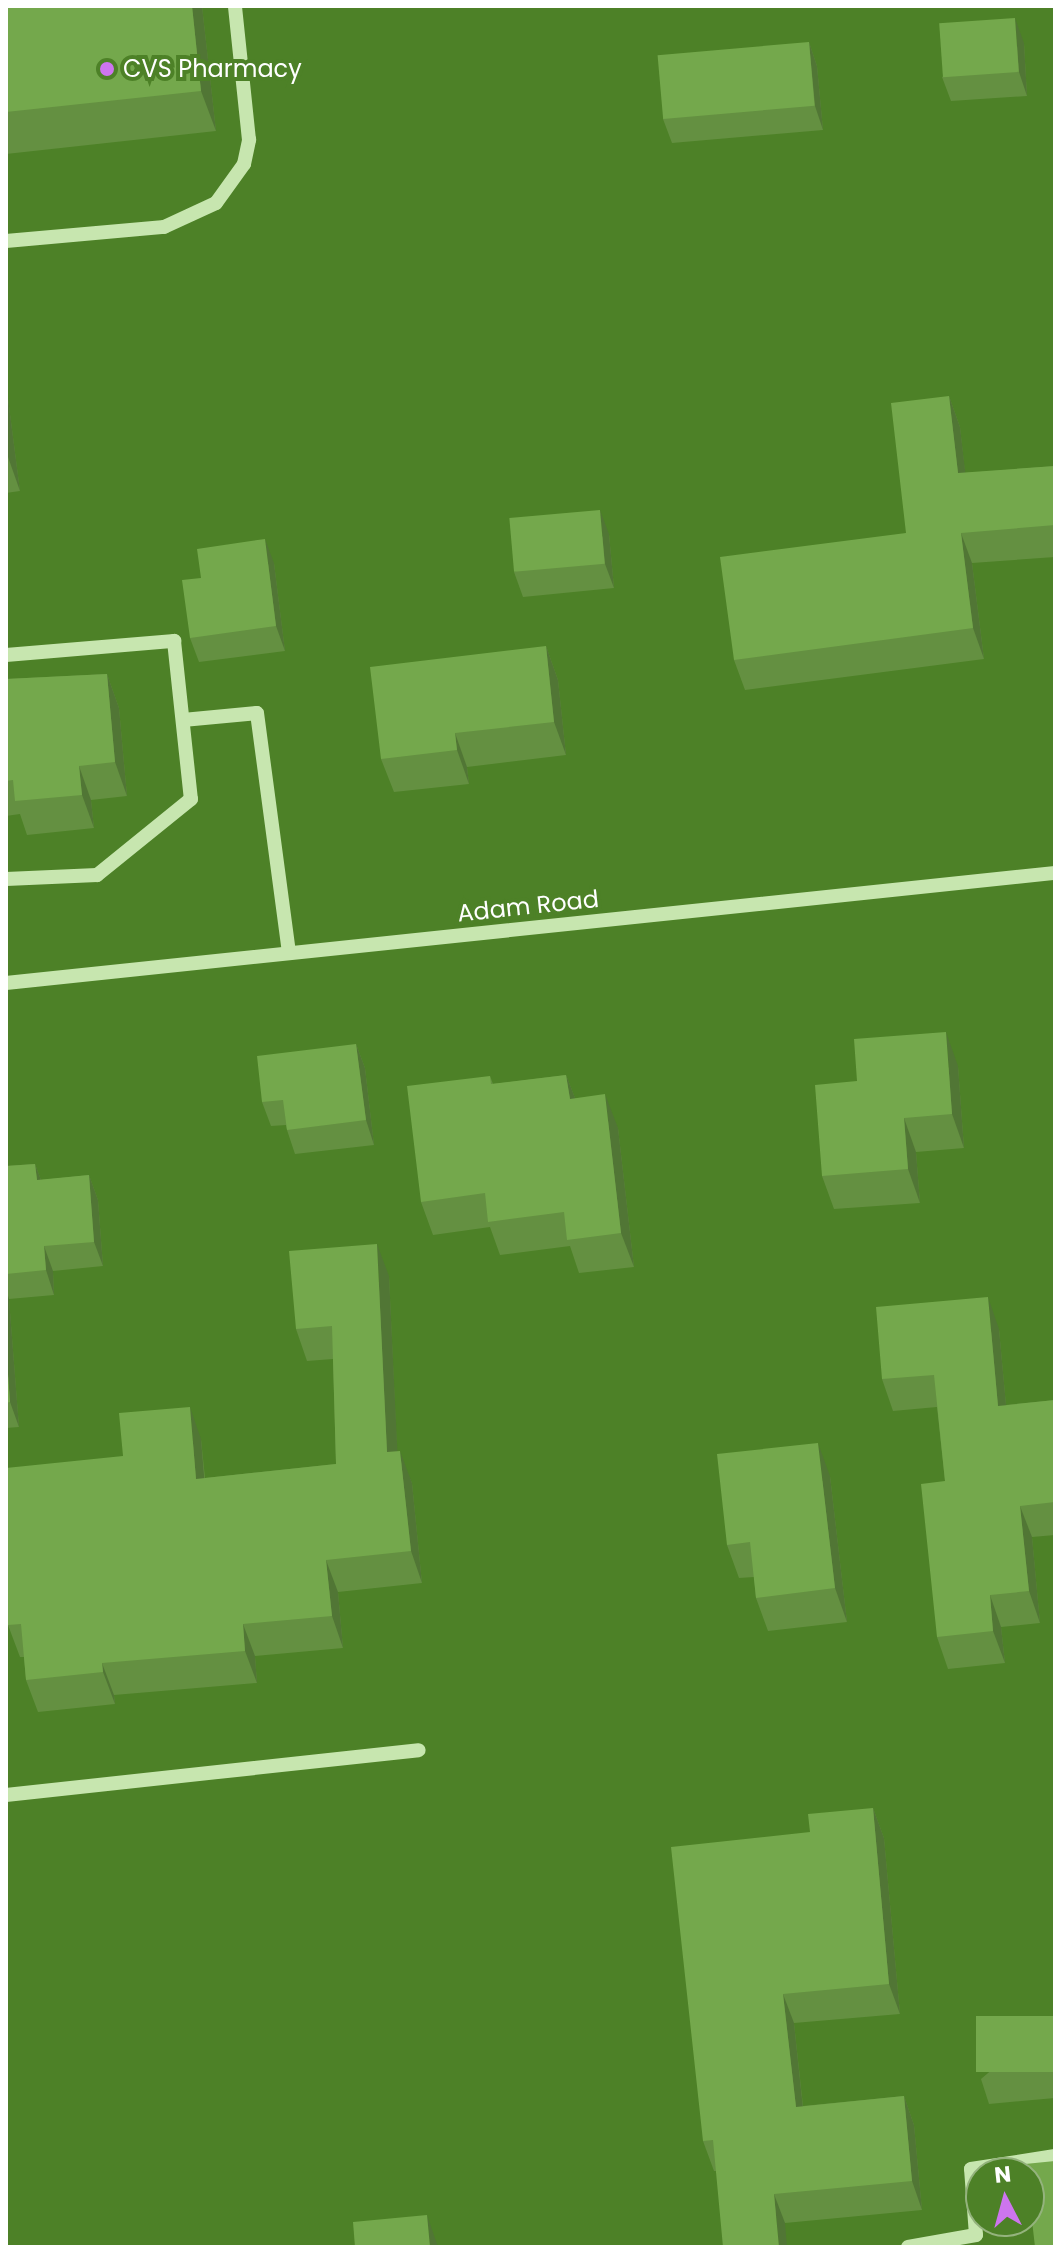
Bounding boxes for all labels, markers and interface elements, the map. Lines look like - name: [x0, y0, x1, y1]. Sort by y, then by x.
- place label: CVS Pharmacy: [123, 55, 302, 83]
- marker: CVS Pharmacy: [98, 60, 116, 78]
- street label: Adam Road: [456, 884, 600, 928]
- north arrow: [965, 2157, 1045, 2237]
- text: N: [993, 2158, 1012, 2191]

